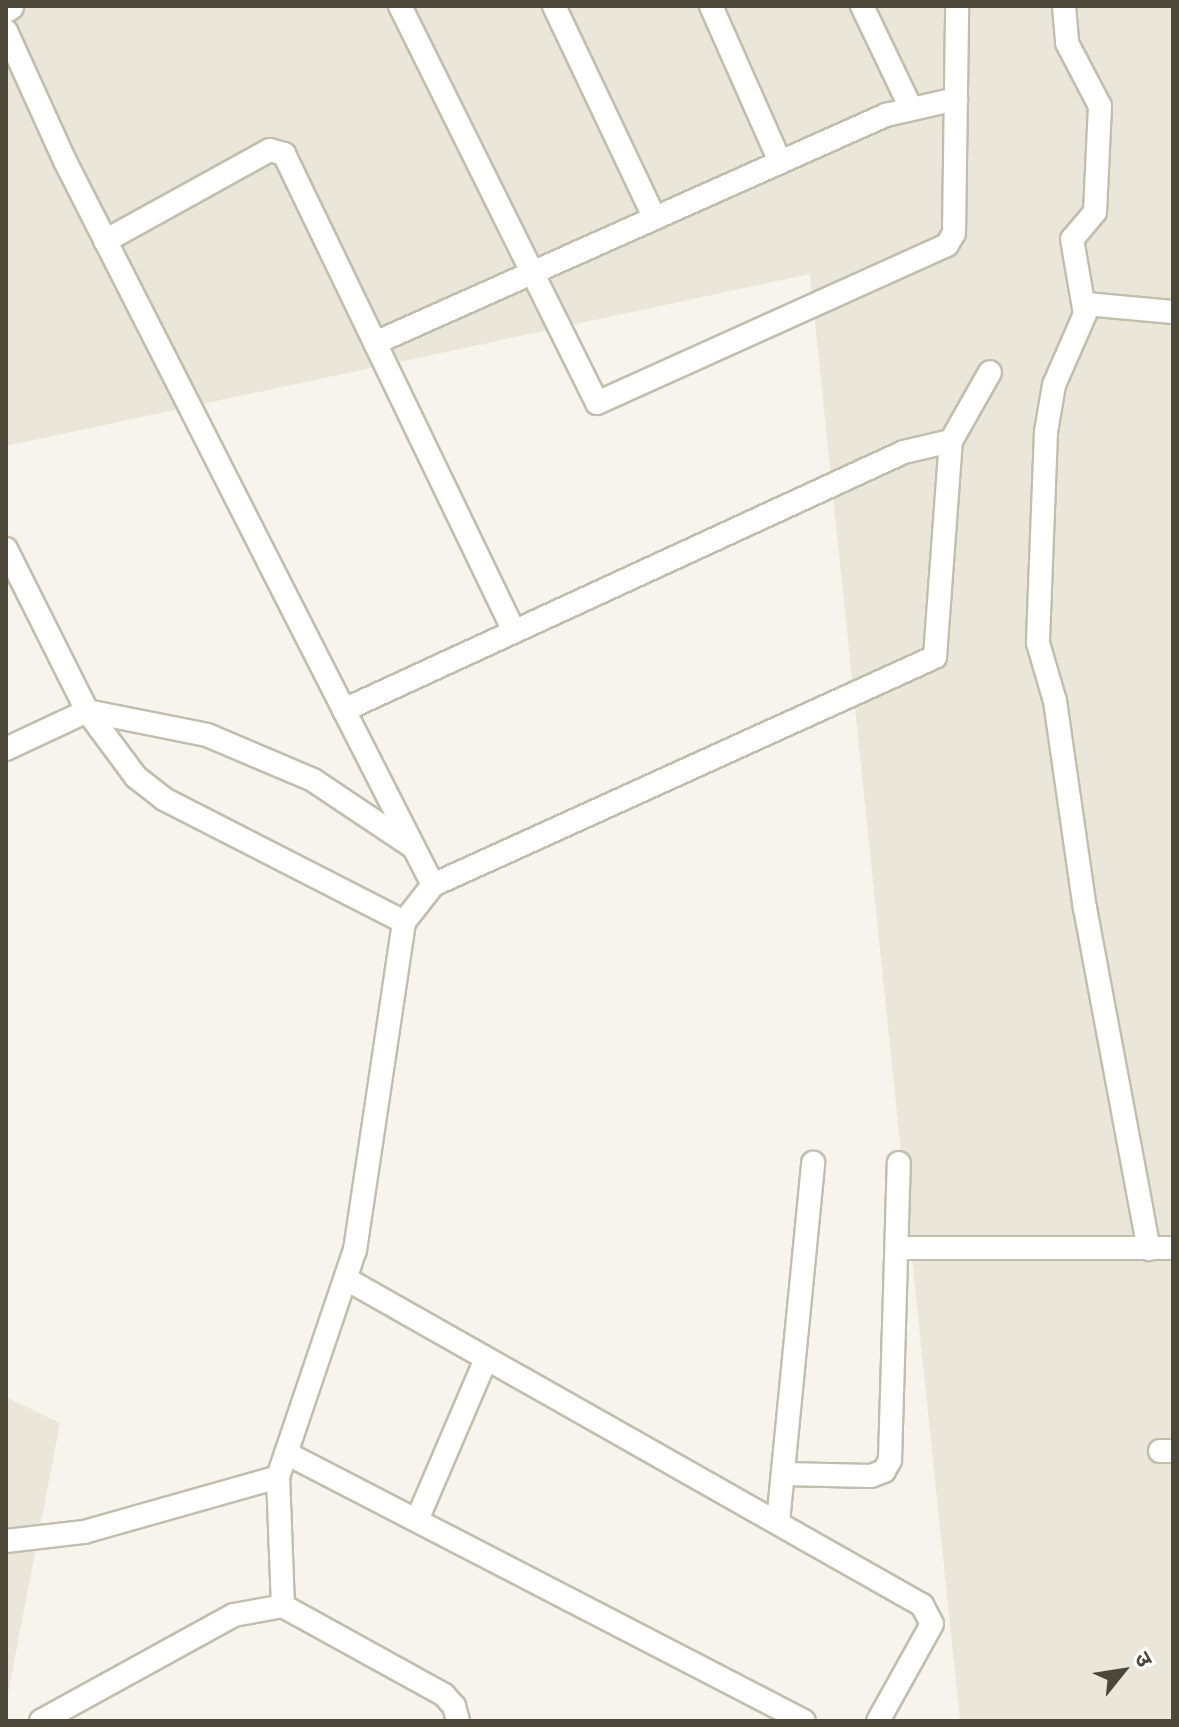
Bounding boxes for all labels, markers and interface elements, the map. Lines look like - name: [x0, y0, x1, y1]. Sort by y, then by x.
- north arrow: [1083, 1631, 1163, 1711]
- text: उ: [1129, 1647, 1158, 1671]

